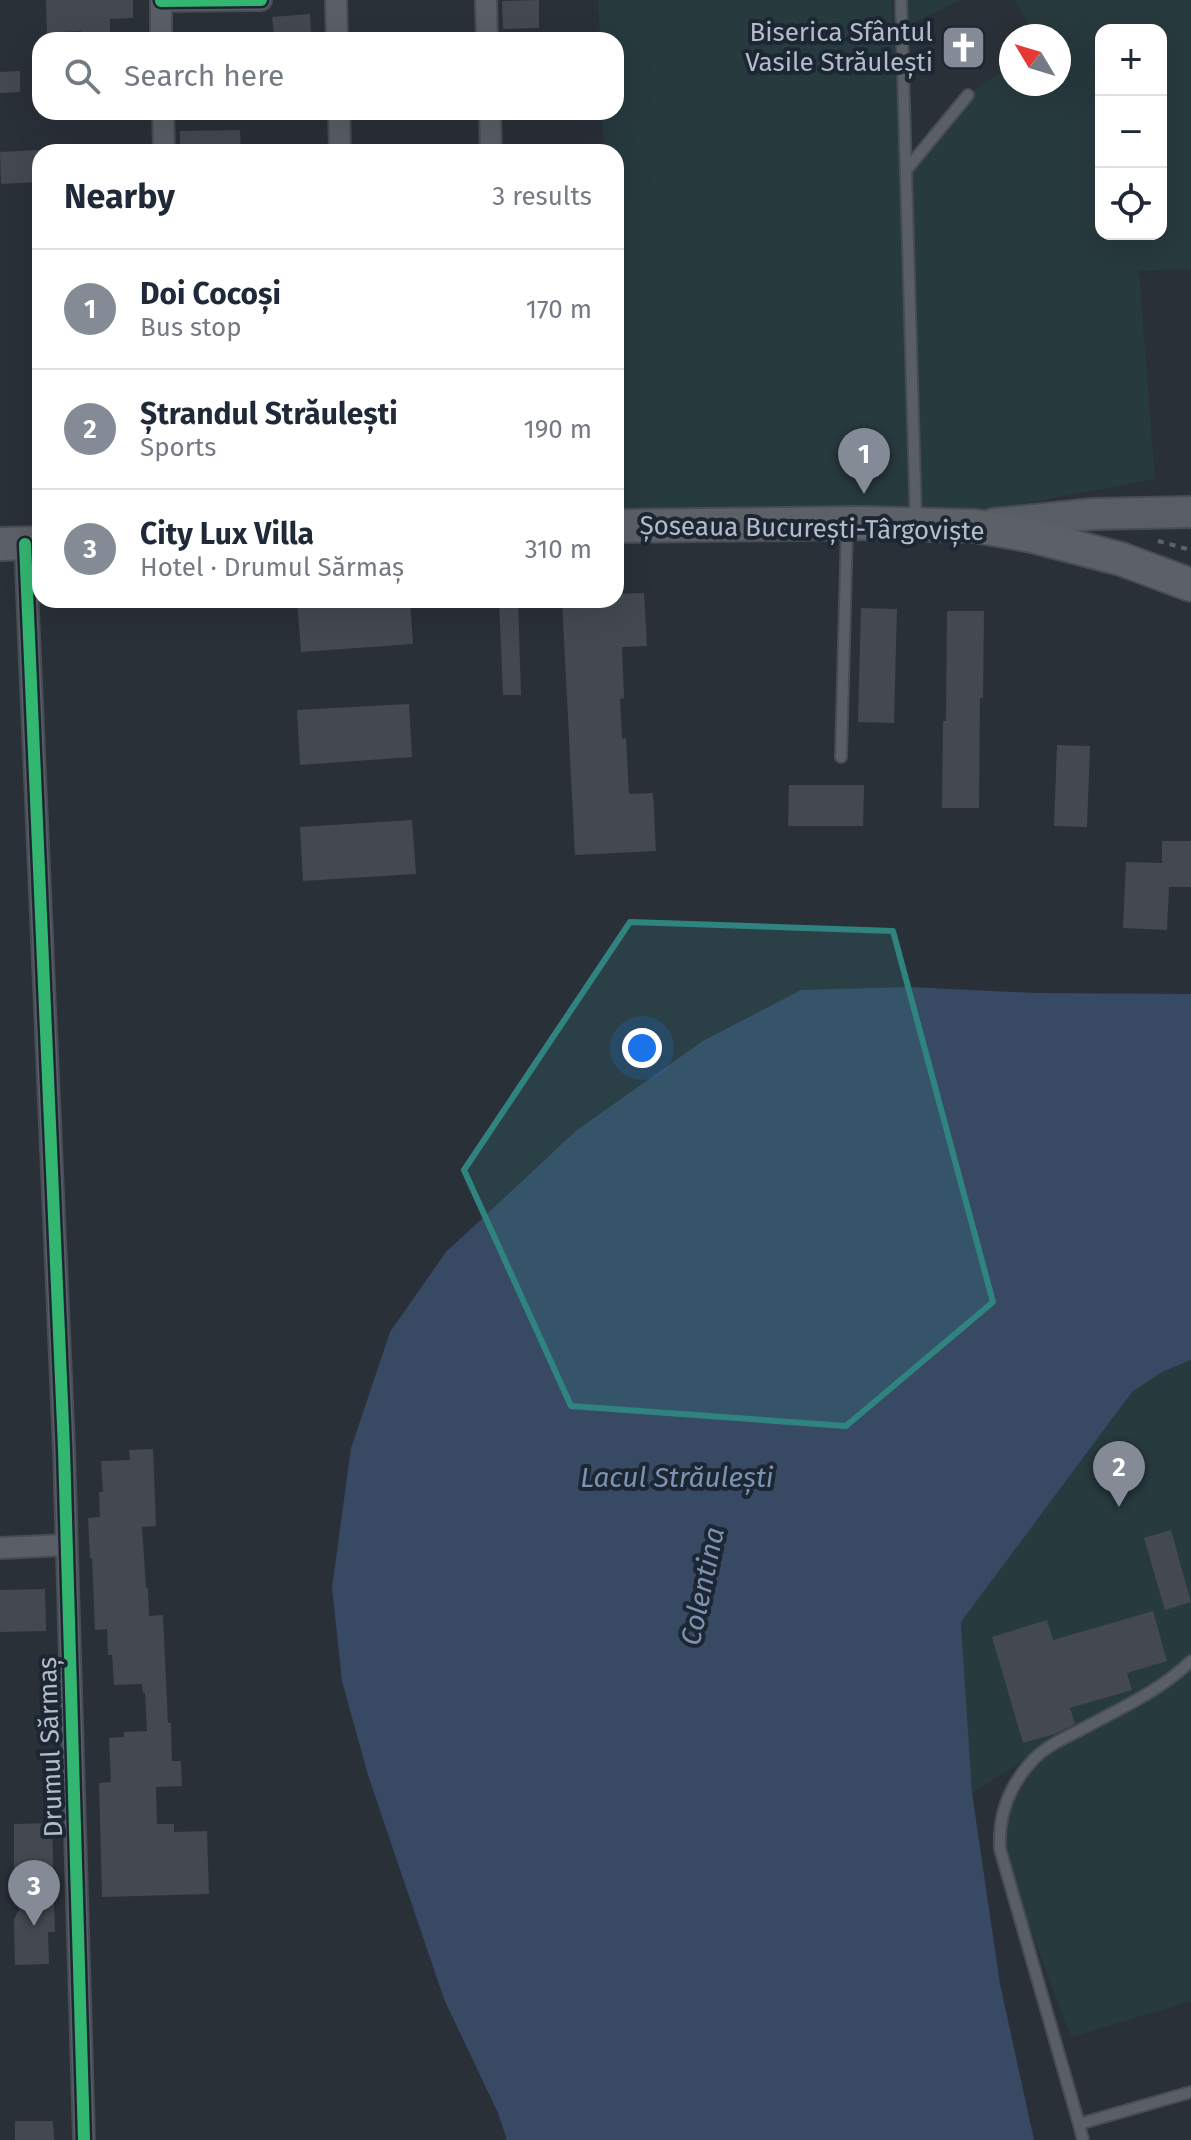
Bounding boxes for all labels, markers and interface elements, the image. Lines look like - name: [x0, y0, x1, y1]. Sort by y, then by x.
- place label: Biserica Sfântul Vasile Străulești: [745, 17, 933, 79]
- church icon: Biserica Sfântul Vasile Străulești: [940, 23, 988, 71]
- north arrow: [999, 24, 1071, 96]
- map controls: [1095, 24, 1167, 240]
- button: +: [1095, 24, 1167, 96]
- search box: [32, 32, 624, 120]
- icon: search: [60, 54, 104, 98]
- text: Search here: [124, 58, 284, 94]
- button: −: [1095, 96, 1167, 168]
- button: locate: [1095, 168, 1167, 240]
- text: Nearby: [64, 176, 175, 217]
- text: 3 results: [492, 181, 592, 212]
- text: Doi Cocoși: [140, 276, 281, 312]
- text: 1: [84, 294, 96, 325]
- text: 170 m: [526, 294, 592, 325]
- text: Bus stop: [140, 312, 242, 343]
- text: Ștrandul Străulești: [140, 396, 398, 432]
- text: 2: [83, 414, 97, 445]
- text: 190 m: [523, 414, 592, 445]
- pin: 1: [838, 428, 890, 494]
- text: Sports: [140, 432, 216, 463]
- street label: Șoseaua București-Târgoviște: [639, 510, 985, 548]
- text: City Lux Villa: [140, 516, 314, 552]
- text: 3: [83, 534, 97, 565]
- text: 310 m: [525, 534, 592, 565]
- text: Hotel · Drumul Sărmaș: [140, 552, 404, 583]
- your location: [622, 1028, 662, 1068]
- pin: 2: [1093, 1441, 1145, 1507]
- water label: Lacul Străulești: [580, 1461, 774, 1495]
- water label: Colentina: [674, 1524, 731, 1648]
- street label: Drumul Sărmaș: [32, 1656, 70, 1838]
- pin: 3: [8, 1860, 60, 1926]

